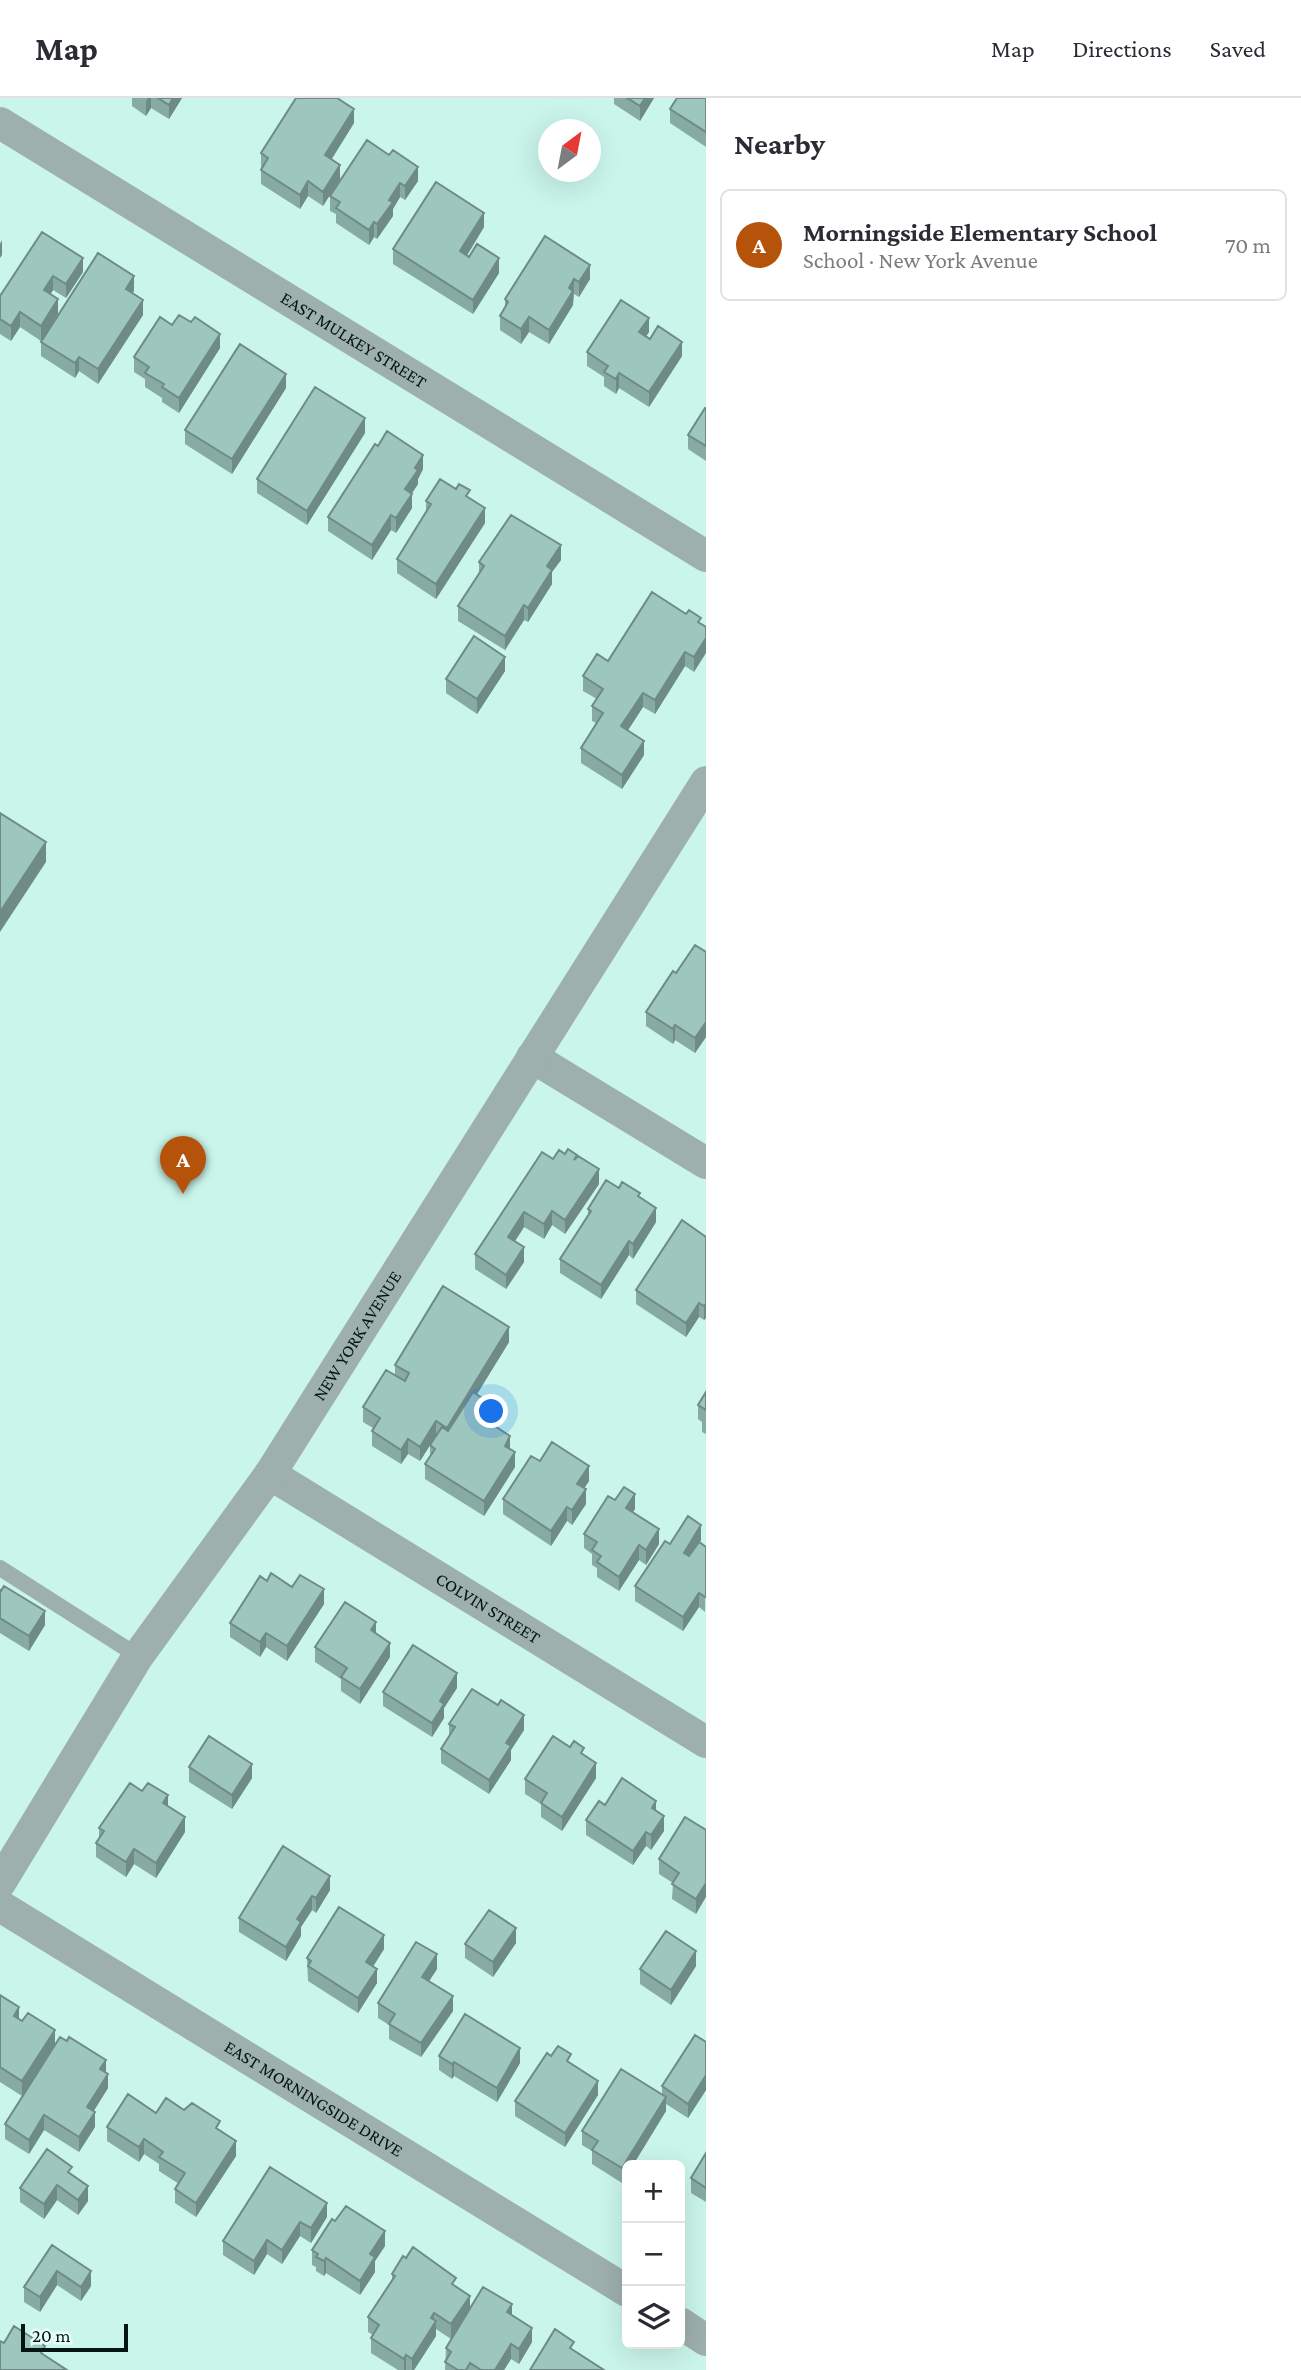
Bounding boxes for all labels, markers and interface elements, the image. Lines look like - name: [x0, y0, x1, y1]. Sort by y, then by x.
- text: Map: [35, 30, 98, 67]
- text: Map: [991, 35, 1035, 62]
- text: Directions: [1073, 35, 1172, 62]
- text: Saved: [1210, 35, 1266, 62]
- north arrow: [538, 119, 601, 182]
- text: Nearby: [734, 127, 825, 160]
- text: Morningside Elementary School: [803, 218, 1157, 247]
- text: A: [752, 232, 766, 258]
- text: 70 m: [1225, 232, 1271, 258]
- text: School · New York Avenue: [803, 247, 1038, 273]
- street label: EAST MULKEY STREET: [277, 288, 430, 392]
- pin: A: [160, 1136, 206, 1194]
- street label: NEW YORK AVENUE: [309, 1267, 406, 1404]
- your location: [474, 1394, 508, 1428]
- street label: COLVIN STREET: [432, 1568, 544, 1648]
- street label: EAST MORNINGSIDE DRIVE: [221, 2036, 407, 2161]
- map controls: [622, 2160, 685, 2349]
- button: +: [622, 2160, 685, 2223]
- button: −: [622, 2223, 685, 2286]
- button: layers: [622, 2286, 685, 2349]
- scale bar: [21, 2321, 128, 2353]
- text: 20 m: [32, 2325, 71, 2346]

